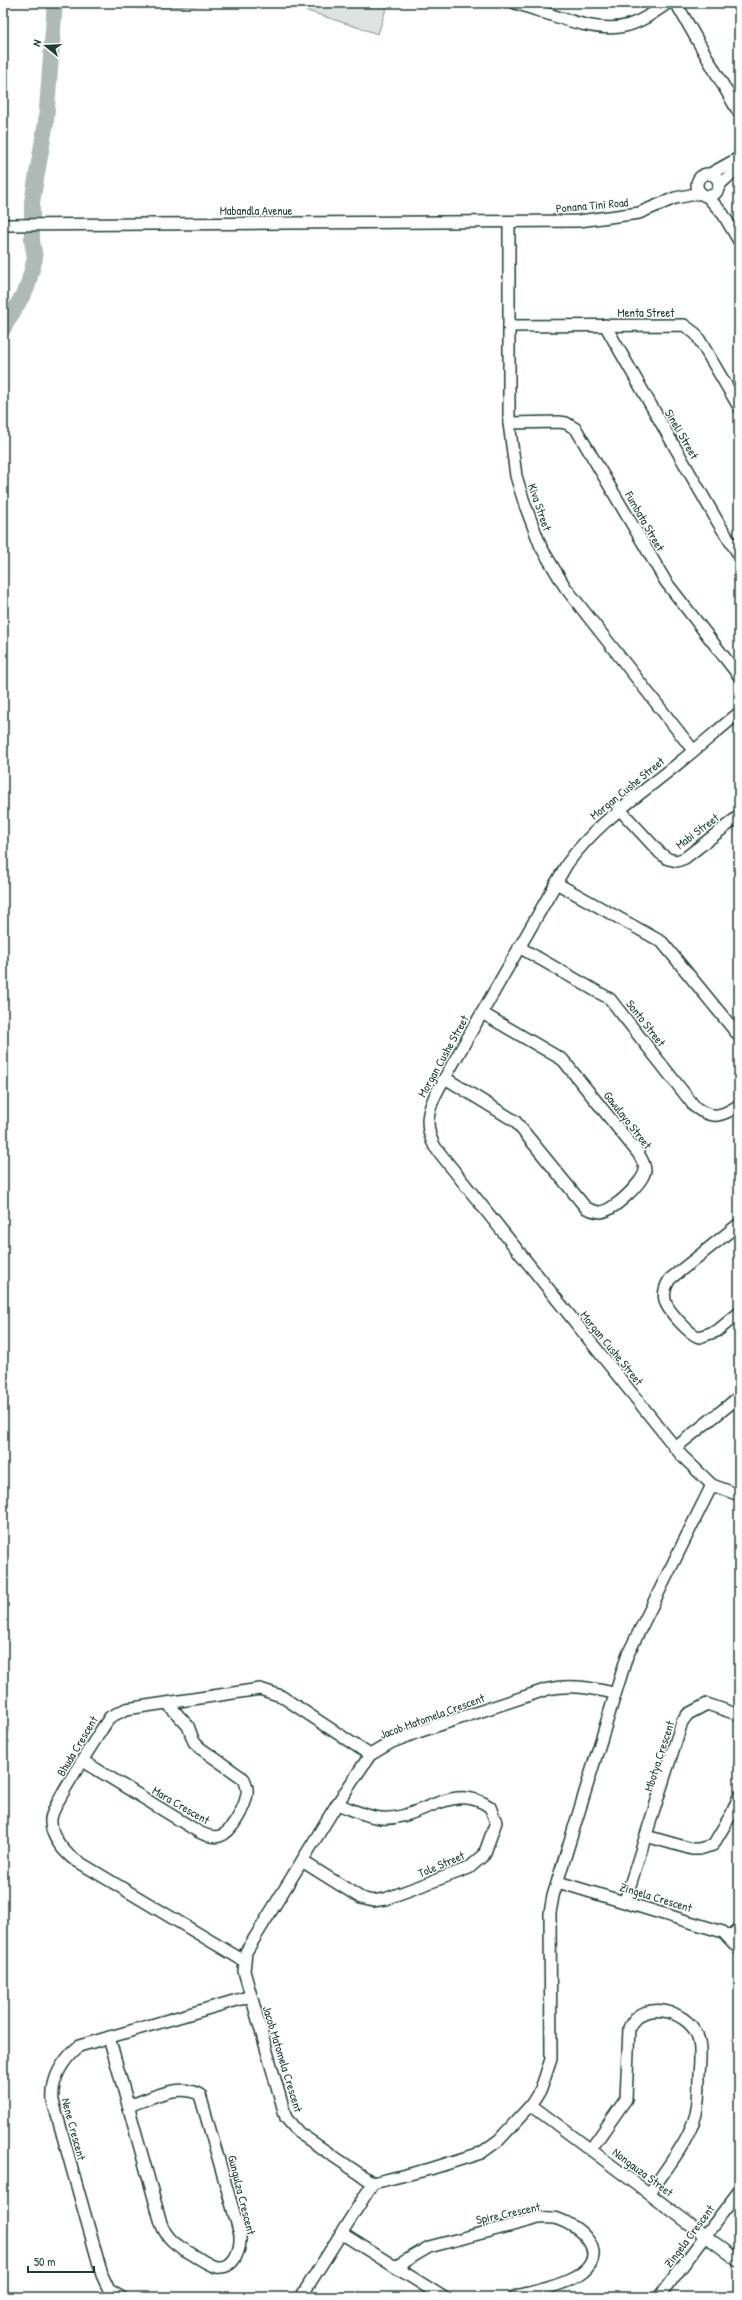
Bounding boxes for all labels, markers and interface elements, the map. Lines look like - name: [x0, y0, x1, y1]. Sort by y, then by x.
- north arrow: [26, 26, 66, 66]
- text: N: [29, 38, 44, 48]
- street label: Ponana Tini Road: [555, 193, 629, 217]
- street label: Mabandla Avenue: [220, 202, 293, 219]
- street label: Menta Street: [618, 304, 675, 321]
- street label: Sineli Street: [661, 406, 704, 463]
- street label: Kiva Street: [524, 481, 556, 534]
- street label: Fumbata Street: [620, 487, 669, 555]
- street label: Morgan Cushe Street: [586, 752, 669, 823]
- street label: Mabi Street: [672, 809, 723, 853]
- street label: Sonto Street: [622, 996, 670, 1051]
- street label: Morgan Cushe Street: [413, 1011, 473, 1100]
- street label: Gawulayo Street: [600, 1087, 657, 1153]
- street label: Morgan Cushe Street: [577, 1307, 648, 1390]
- street label: Jacob Matomela Crescent: [377, 1689, 488, 1743]
- street label: Bhuda Crescent: [52, 1712, 102, 1779]
- street label: Mbotya Crescent: [640, 1718, 679, 1793]
- street label: Mara Crescent: [149, 1782, 213, 1829]
- street label: Tole Street: [415, 1846, 468, 1881]
- street label: Zingela Crescent: [618, 1878, 695, 1916]
- street label: Jacob Matomela Crescent: [259, 2004, 308, 2115]
- street label: Nene Crescent: [58, 2096, 91, 2163]
- street label: Nongauza Street: [609, 2144, 678, 2201]
- street label: Gungulza Crescent: [224, 2153, 260, 2237]
- street label: Spire Crescent: [474, 2198, 542, 2228]
- street label: Zingela Crescent: [660, 2200, 719, 2271]
- scale bar: [28, 2248, 94, 2274]
- text: 50 m: [34, 2253, 55, 2270]

